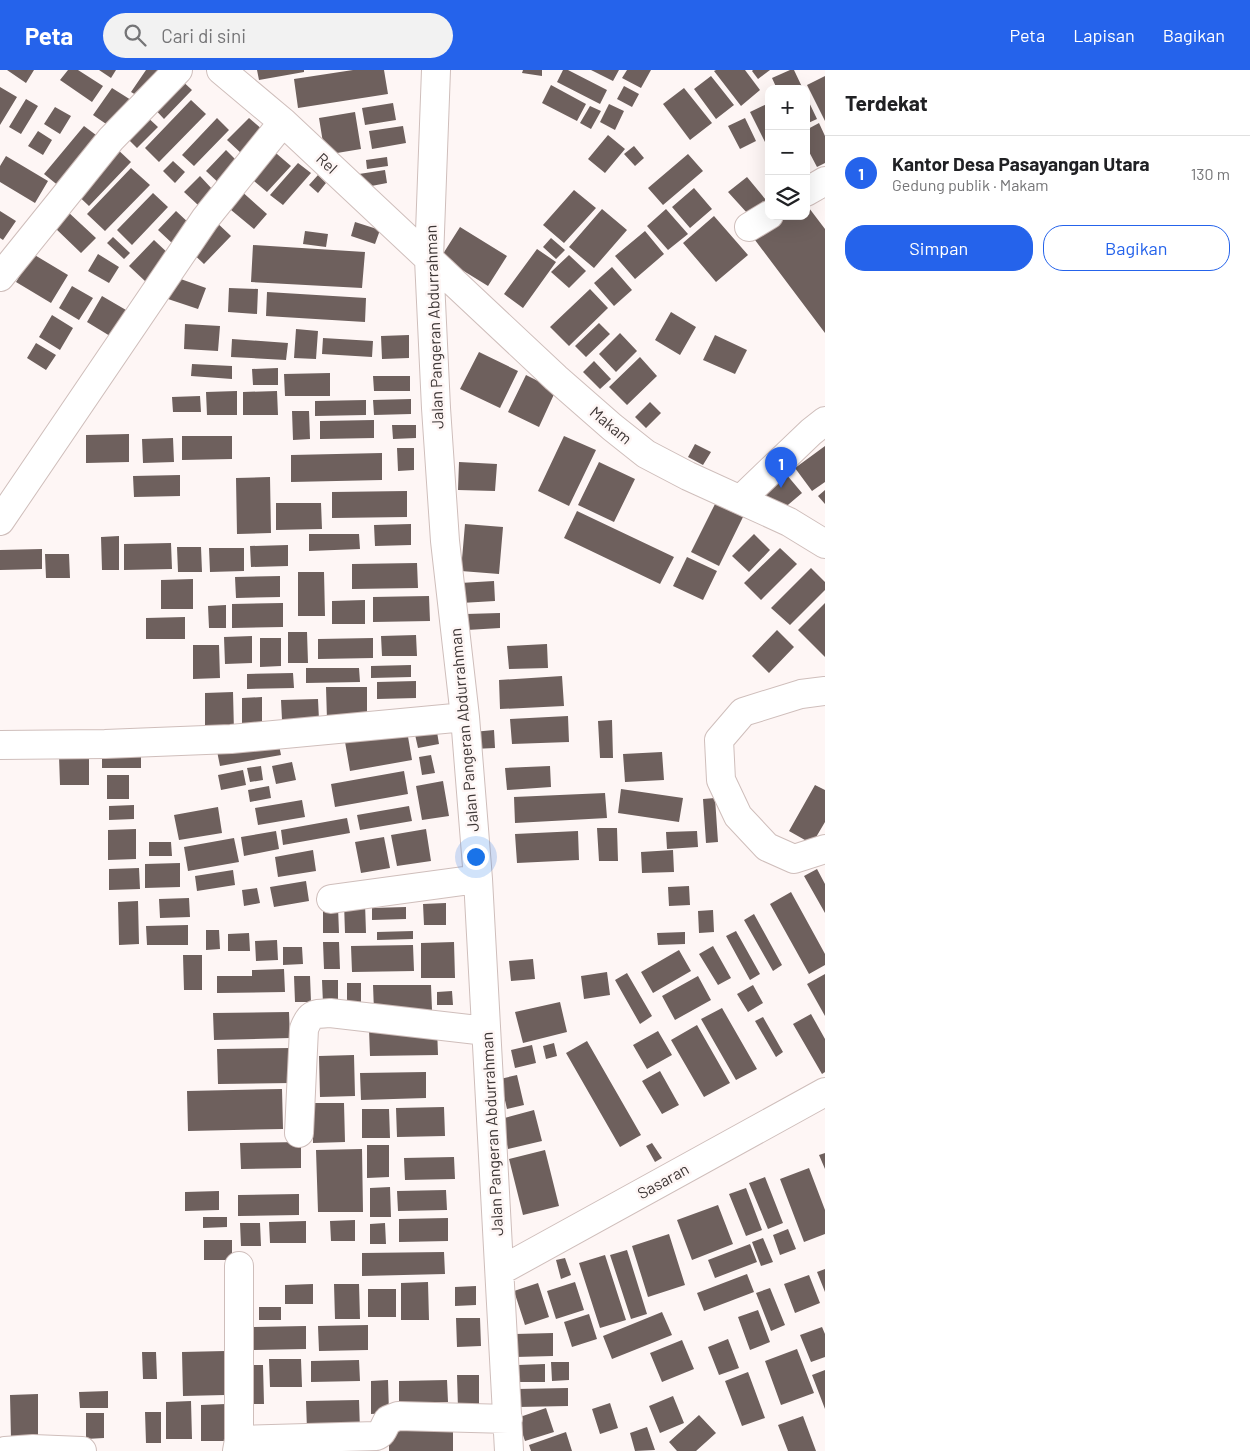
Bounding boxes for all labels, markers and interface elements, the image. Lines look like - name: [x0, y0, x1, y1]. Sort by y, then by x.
- search box: [103, 13, 453, 58]
- text: Peta: [25, 21, 73, 50]
- icon: search: [121, 21, 149, 49]
- text: Cari di sini: [161, 24, 246, 47]
- text: Peta: [1010, 24, 1045, 46]
- text: Lapisan: [1073, 24, 1135, 46]
- text: Bagikan: [1163, 24, 1225, 46]
- map controls: [765, 85, 810, 220]
- button: +: [765, 85, 810, 130]
- text: Terdekat: [845, 90, 928, 115]
- button: −: [765, 130, 810, 175]
- street label: Rel: [313, 148, 342, 177]
- text: Kantor Desa Pasayangan Utara: [892, 152, 1150, 175]
- text: 1: [858, 164, 864, 183]
- text: 130 m: [1191, 164, 1230, 183]
- button: layers: [765, 175, 810, 220]
- text: Gedung publik · Makam: [892, 175, 1049, 194]
- street label: Jalan Pangeran Abdurrahman: [420, 225, 447, 429]
- button: Simpan: [845, 225, 1033, 271]
- button: Bagikan: [1043, 225, 1230, 271]
- street label: Makam: [586, 402, 636, 448]
- pin: 1: [765, 447, 797, 488]
- street label: Jalan Pangeran Abdurrahman: [445, 627, 482, 833]
- your location: [463, 844, 489, 870]
- street label: Jalan Pangeran Abdurrahman: [477, 1032, 506, 1237]
- street label: Sasaran: [634, 1159, 692, 1202]

